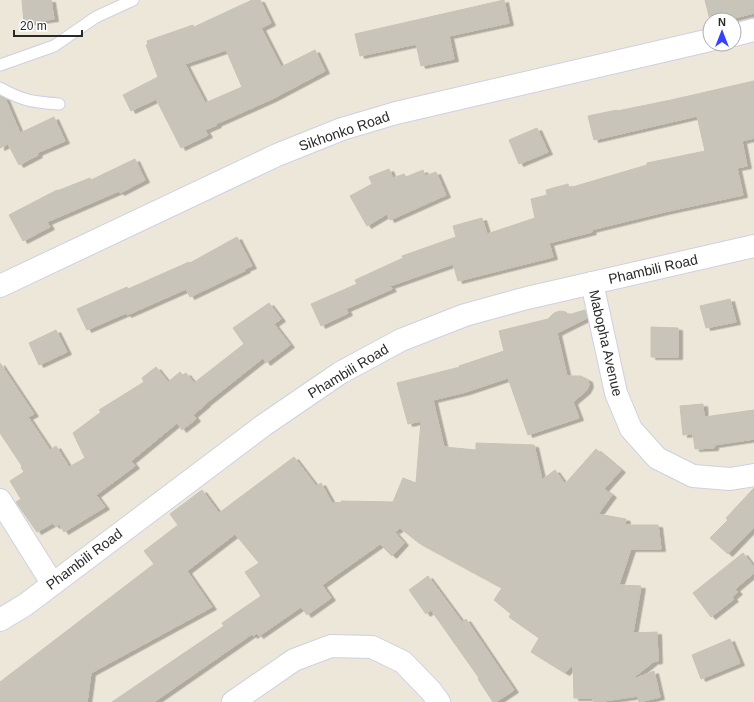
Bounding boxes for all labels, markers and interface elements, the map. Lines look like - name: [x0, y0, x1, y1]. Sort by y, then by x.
- scale bar: [14, 12, 82, 38]
- north arrow: [702, 12, 742, 52]
- text: N: [718, 16, 726, 28]
- text: 20 m: [20, 19, 47, 33]
- street label: Sikhonko Road: [297, 108, 391, 154]
- street label: Phambili Road: [607, 251, 699, 287]
- street label: Mabopha Avenue: [586, 288, 626, 398]
- street label: Phambili Road: [305, 341, 391, 401]
- street label: Phambili Road: [43, 525, 125, 593]

